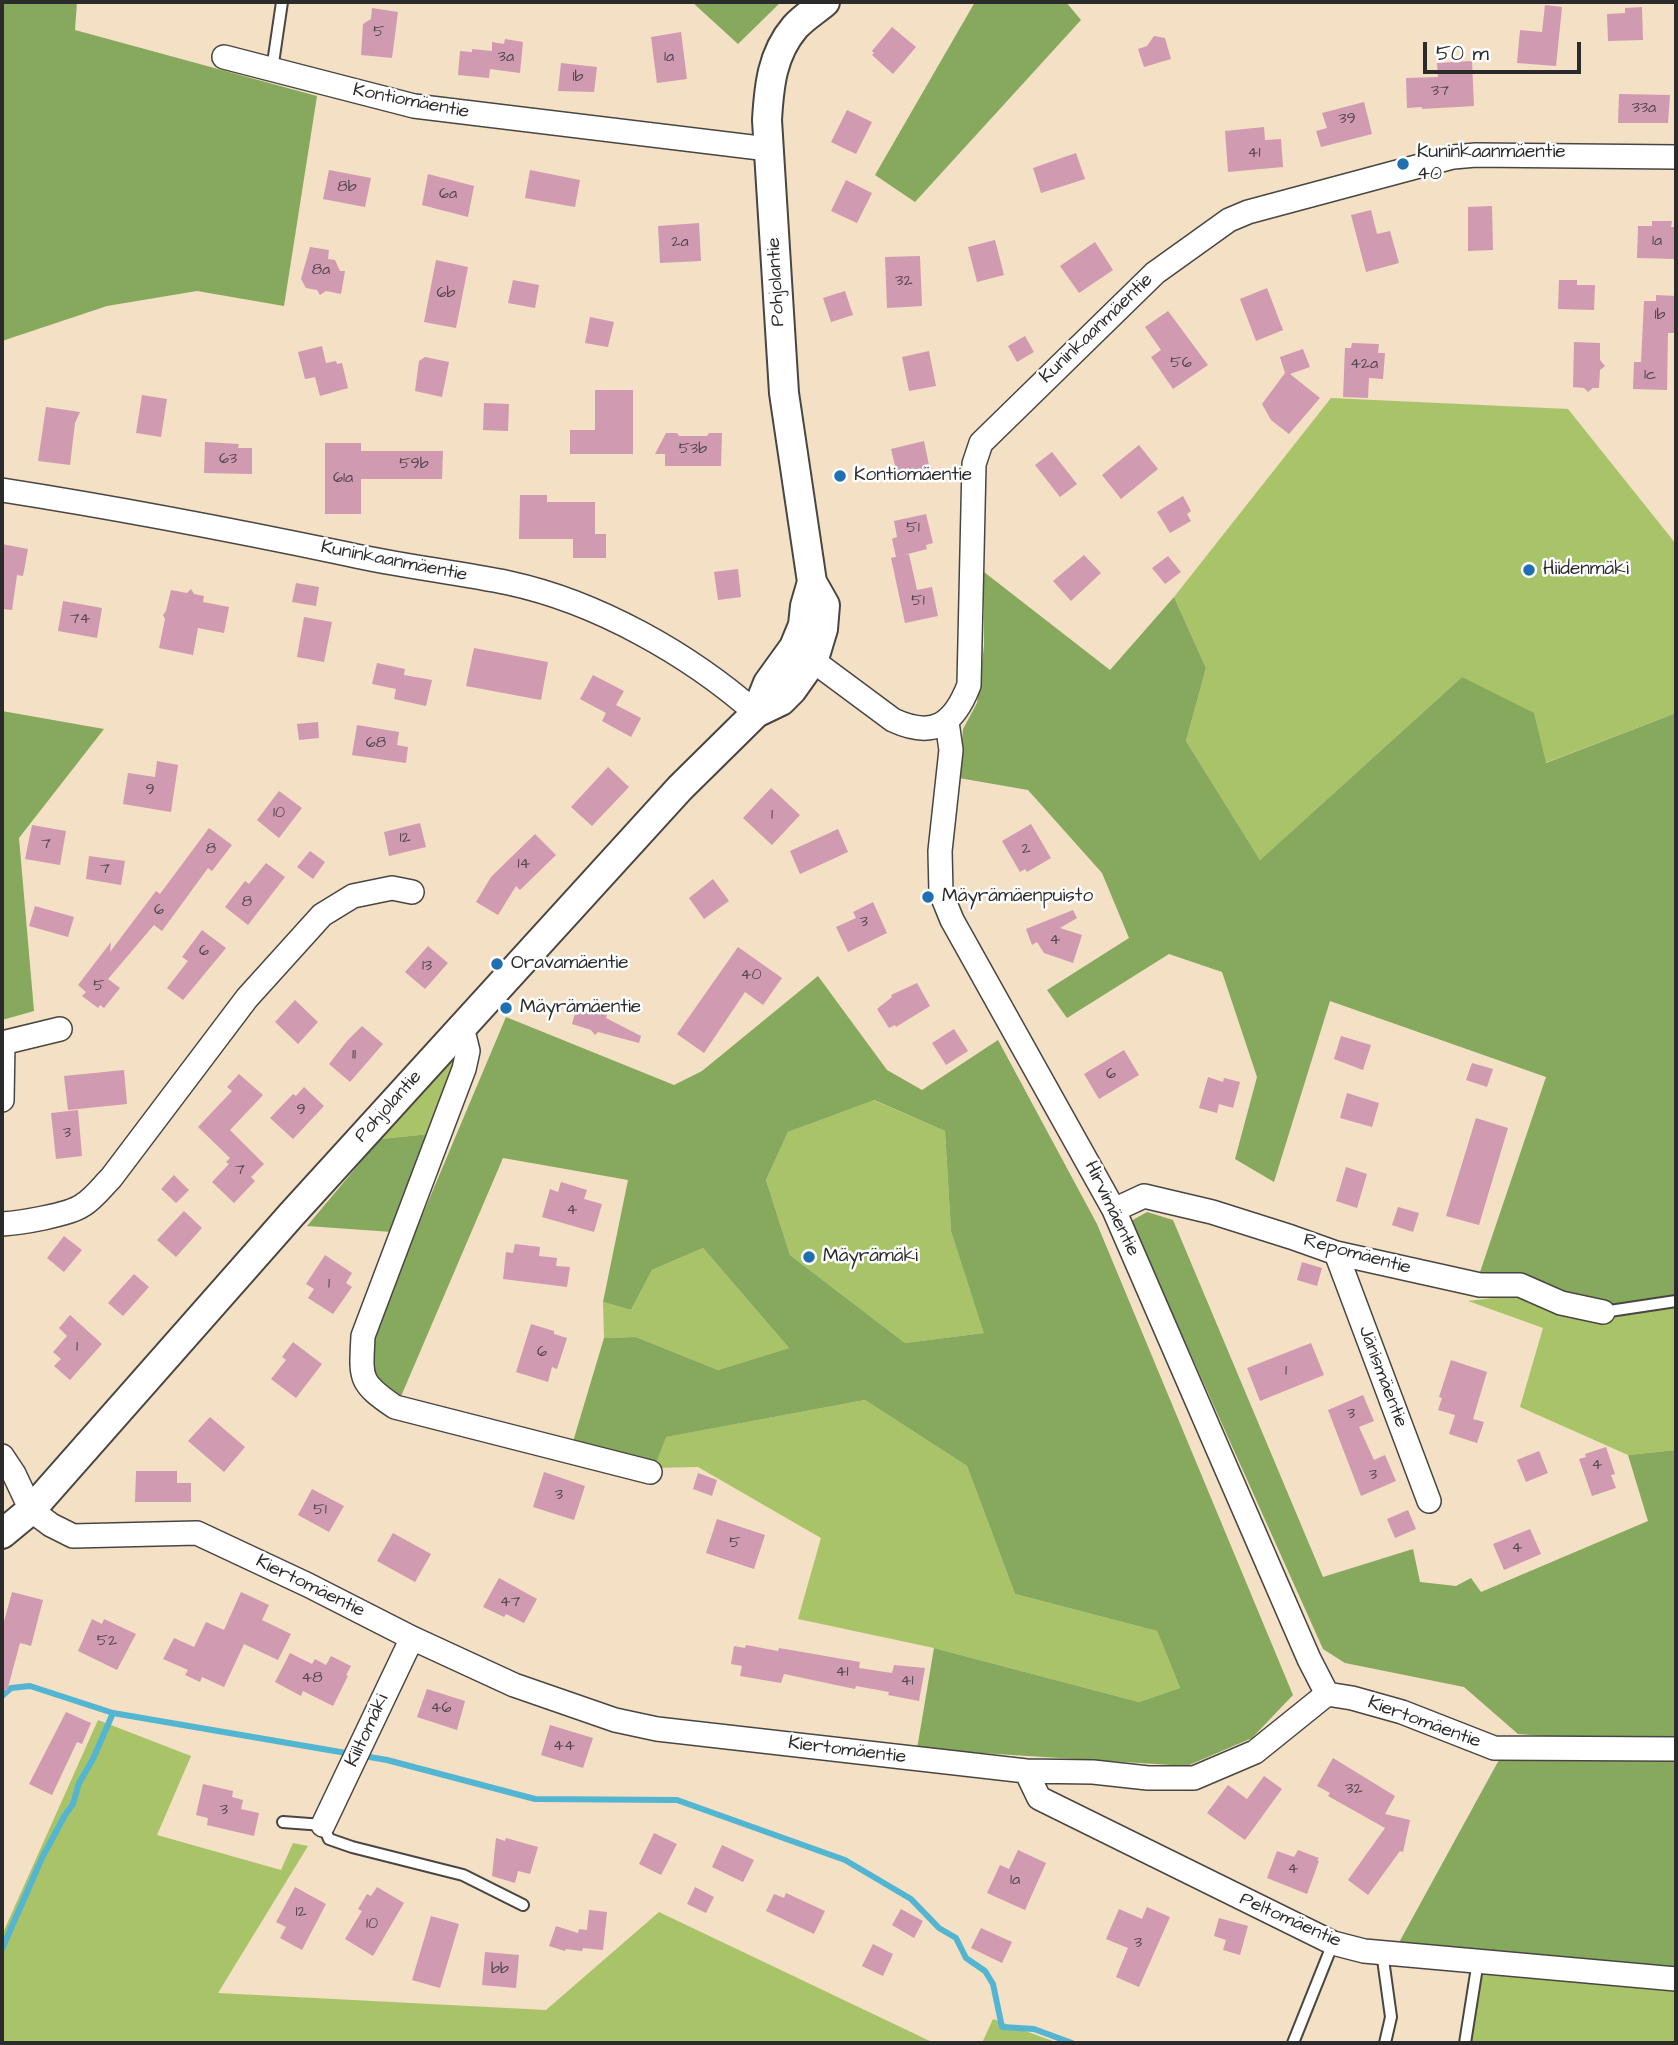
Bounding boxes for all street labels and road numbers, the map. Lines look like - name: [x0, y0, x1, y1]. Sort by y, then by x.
- street label: Kontiomäentie: [351, 80, 471, 124]
- street label: Pohjolantie: [763, 237, 791, 327]
- street label: Kuninkaanmäentie: [1036, 269, 1158, 389]
- street label: Kuninkaanmäentie: [319, 537, 469, 587]
- street label: Pohjolantie: [351, 1066, 427, 1148]
- street label: Hirvimäentie: [1078, 1158, 1144, 1260]
- street label: Repomäentie: [1301, 1230, 1413, 1280]
- street label: Jänismäentie: [1352, 1323, 1412, 1431]
- street label: Kiertomäentie: [252, 1551, 368, 1623]
- street label: Kiiltomäki: [341, 1691, 395, 1771]
- street label: Kiertomäentie: [1364, 1692, 1484, 1754]
- street label: Kiertomäentie: [787, 1732, 907, 1770]
- street label: Peltomäentie: [1236, 1888, 1344, 1954]

